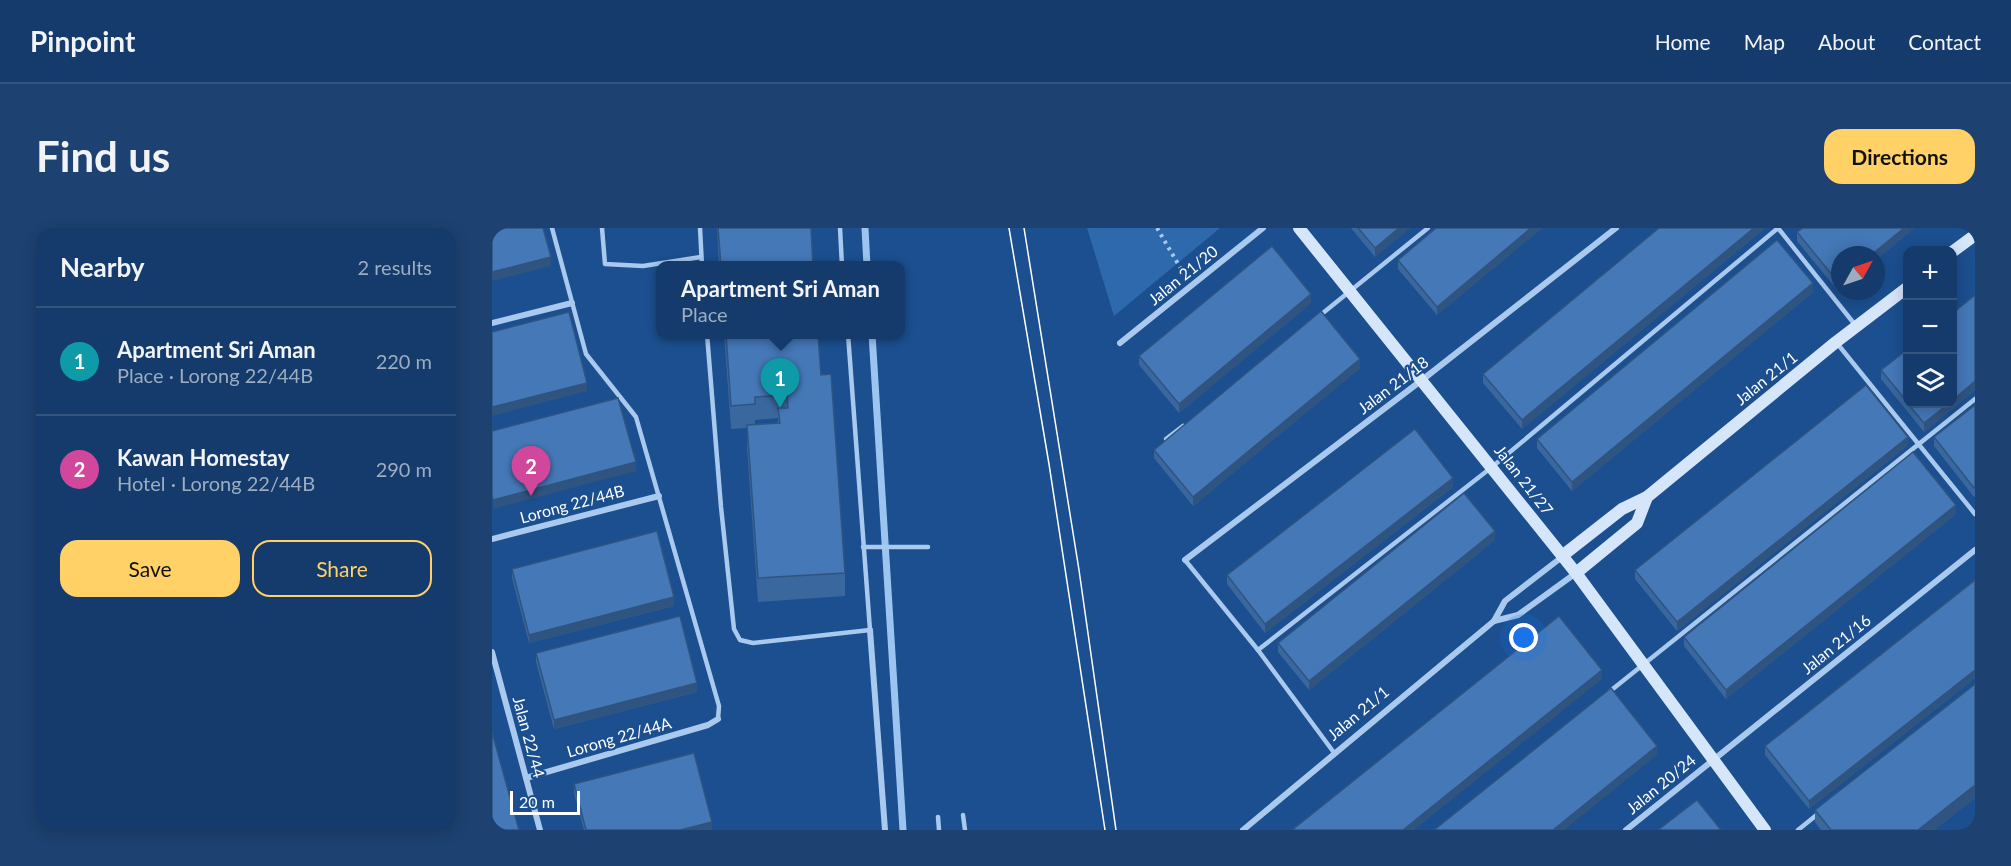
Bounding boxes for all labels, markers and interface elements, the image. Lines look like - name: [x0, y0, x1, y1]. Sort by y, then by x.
- text: Pinpoint: [30, 24, 135, 58]
- text: Home: [1655, 29, 1711, 54]
- text: Map: [1744, 29, 1785, 54]
- text: About: [1818, 29, 1875, 54]
- text: Contact: [1908, 29, 1981, 54]
- button: Directions: [1824, 129, 1975, 184]
- text: Find us: [36, 131, 170, 181]
- street label: Jalan 21/20: [1144, 241, 1221, 308]
- north arrow: [1831, 246, 1885, 300]
- map controls: [1903, 246, 1957, 408]
- button: +: [1903, 246, 1957, 300]
- text: Nearby: [60, 251, 145, 283]
- text: 2 results: [357, 255, 432, 279]
- popup: [656, 261, 905, 339]
- text: Apartment Sri Aman: [681, 275, 880, 302]
- button: −: [1903, 300, 1957, 354]
- text: Place: [681, 302, 728, 326]
- text: Apartment Sri Aman: [117, 336, 316, 363]
- street label: Jalan 21/1: [1731, 347, 1801, 408]
- text: 1: [74, 349, 85, 373]
- text: 220 m: [376, 349, 432, 373]
- street label: Jalan 21/18: [1354, 352, 1432, 417]
- button: layers: [1903, 354, 1957, 408]
- pin: 1: [760, 358, 800, 408]
- text: Place · Lorong 22/44B: [117, 363, 313, 387]
- street label: Jalan 21/27: [1491, 441, 1558, 518]
- text: Kawan Homestay: [117, 444, 289, 471]
- pin: 2: [512, 446, 550, 496]
- text: 2: [74, 457, 85, 481]
- text: 290 m: [376, 457, 432, 481]
- text: Hotel · Lorong 22/44B: [117, 471, 315, 495]
- street label: Lorong 22/44B: [518, 480, 626, 527]
- button: Save: [60, 540, 240, 597]
- button: Share: [252, 540, 432, 597]
- street label: Jalan 21/16: [1797, 610, 1874, 677]
- your location: [1509, 623, 1538, 652]
- street label: Jalan 21/1: [1323, 681, 1392, 744]
- street label: Jalan 22/44: [510, 694, 549, 780]
- street label: Lorong 22/44A: [564, 712, 673, 761]
- street label: Jalan 20/24: [1622, 750, 1699, 817]
- scale bar: [510, 788, 580, 816]
- text: 20 m: [519, 792, 555, 811]

